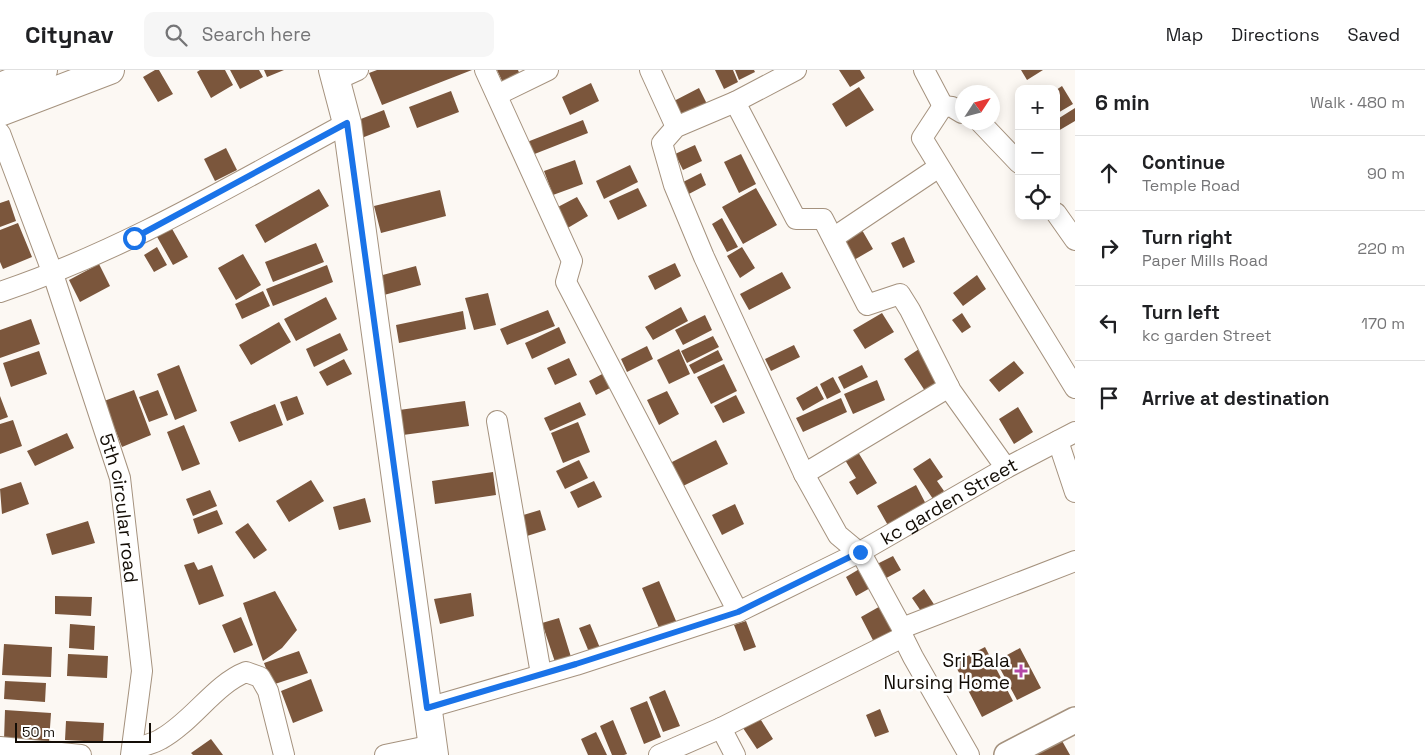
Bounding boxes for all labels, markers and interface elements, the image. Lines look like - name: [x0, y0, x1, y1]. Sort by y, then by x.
- search box: [144, 12, 494, 57]
- text: Citynav: [25, 19, 114, 50]
- icon: search: [162, 21, 190, 49]
- text: Search here: [202, 22, 311, 47]
- text: Map: [1166, 23, 1203, 46]
- text: Directions: [1231, 23, 1320, 46]
- text: Saved: [1348, 23, 1400, 46]
- north arrow: [955, 85, 1000, 130]
- map controls: [1015, 85, 1060, 220]
- button: +: [1015, 85, 1060, 130]
- text: 6 min: [1095, 89, 1150, 116]
- text: Walk · 480 m: [1310, 92, 1405, 113]
- button: −: [1015, 130, 1060, 175]
- text: Continue: [1142, 150, 1225, 175]
- icon: ahead: [1095, 159, 1123, 187]
- text: 90 m: [1367, 163, 1405, 184]
- button: locate: [1015, 175, 1060, 220]
- text: Temple Road: [1142, 175, 1240, 196]
- text: Turn right: [1142, 225, 1232, 250]
- route start: [123, 227, 146, 250]
- icon: right: [1095, 234, 1123, 262]
- text: 220 m: [1358, 238, 1405, 259]
- text: Paper Mills Road: [1142, 250, 1268, 271]
- text: Turn left: [1142, 300, 1220, 325]
- icon: left: [1095, 309, 1123, 337]
- text: 170 m: [1361, 313, 1405, 334]
- text: kc garden Street: [1142, 325, 1272, 346]
- icon: arrive: [1095, 384, 1123, 412]
- text: Arrive at destination: [1142, 386, 1330, 411]
- street label: 5th circular road: [94, 430, 144, 584]
- street label: kc garden Street: [876, 452, 1022, 550]
- route end: [849, 541, 872, 564]
- place label: Sri Bala Nursing Home: [884, 648, 1010, 695]
- marker: Sri Bala Nursing Home: [1014, 664, 1028, 678]
- scale bar: [15, 720, 151, 743]
- text: 50 m: [22, 723, 55, 741]

